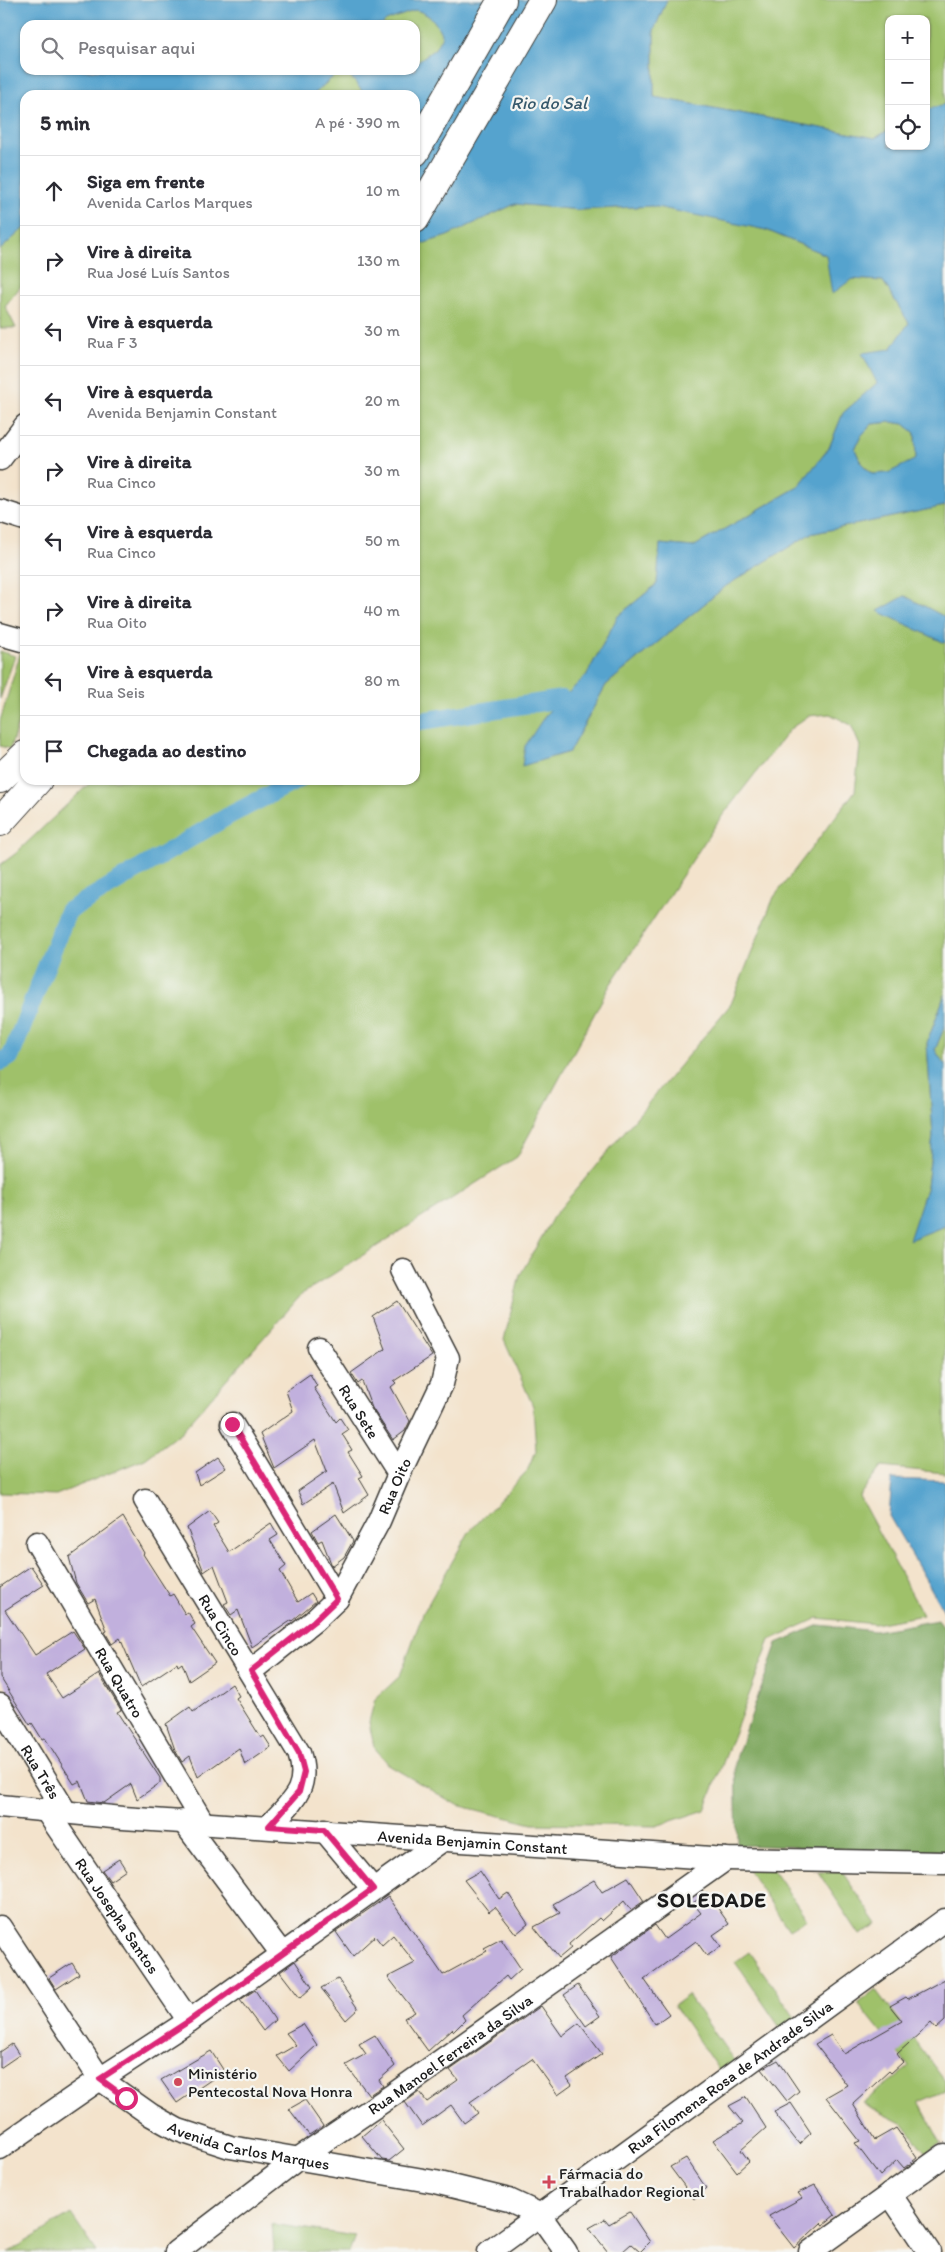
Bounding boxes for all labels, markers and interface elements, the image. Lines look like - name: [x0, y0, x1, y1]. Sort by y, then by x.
- map controls: [885, 15, 930, 150]
- button: +: [885, 15, 930, 60]
- search box: [20, 20, 420, 75]
- icon: search: [38, 34, 66, 62]
- text: Pesquisar aqui: [78, 36, 195, 59]
- button: −: [885, 60, 930, 105]
- water label: Rio do Sal: [511, 92, 589, 114]
- button: locate: [885, 105, 930, 150]
- text: 5 min: [40, 110, 90, 135]
- text: A pé · 390 m: [315, 113, 400, 132]
- text: Siga em frente: [87, 170, 205, 193]
- icon: ahead: [40, 177, 68, 205]
- text: 10 m: [366, 181, 400, 200]
- text: Avenida Carlos Marques: [87, 193, 253, 212]
- text: Vire à direita: [87, 240, 192, 263]
- icon: right: [40, 247, 68, 275]
- text: 130 m: [357, 251, 400, 270]
- text: Rua José Luís Santos: [87, 263, 230, 282]
- text: Vire à esquerda: [87, 310, 213, 333]
- icon: left: [40, 317, 68, 345]
- text: 30 m: [364, 321, 400, 340]
- text: Rua F 3: [87, 333, 138, 352]
- text: Vire à esquerda: [87, 380, 213, 403]
- icon: left: [40, 387, 68, 415]
- text: 20 m: [365, 391, 400, 410]
- text: Avenida Benjamin Constant: [87, 403, 277, 422]
- text: Vire à direita: [87, 450, 192, 473]
- icon: right: [40, 457, 68, 485]
- text: 30 m: [364, 461, 400, 480]
- text: Rua Cinco: [87, 473, 156, 492]
- text: Vire à esquerda: [87, 520, 213, 543]
- icon: left: [40, 527, 68, 555]
- text: 50 m: [365, 531, 400, 550]
- text: Rua Cinco: [87, 543, 156, 562]
- text: Vire à direita: [87, 590, 192, 613]
- icon: right: [40, 597, 68, 625]
- text: 40 m: [363, 601, 400, 620]
- text: Rua Oito: [87, 613, 147, 632]
- text: Vire à esquerda: [87, 660, 213, 683]
- icon: left: [40, 667, 68, 695]
- text: 80 m: [364, 671, 400, 690]
- text: Rua Seis: [87, 683, 145, 702]
- icon: arrive: [40, 737, 68, 765]
- text: Chegada ao destino: [87, 739, 246, 762]
- street label: Rua Sete: [335, 1381, 383, 1442]
- route end: [221, 1413, 244, 1436]
- street label: Rua Oito: [374, 1455, 415, 1517]
- street label: Rua Cinco: [194, 1591, 247, 1659]
- street label: Rua Quatro: [91, 1644, 148, 1721]
- street label: Rua Três: [17, 1741, 64, 1802]
- street label: Avenida Benjamin Constant: [377, 1826, 568, 1858]
- street label: Rua Josepha Santos: [71, 1854, 163, 1978]
- district label: SOLEDADE: [657, 1887, 767, 1912]
- street label: Rua Manoel Ferreira da Silva: [364, 1990, 537, 2119]
- street label: Rua Filomena Rosa de Andrade Silva: [624, 1996, 837, 2158]
- place label: Ministério Pentecostal Nova Honra: [188, 2064, 352, 2101]
- marker: Ministério Pentecostal Nova Honra: [172, 2076, 184, 2088]
- route start: [115, 2087, 138, 2110]
- street label: Avenida Carlos Marques: [164, 2117, 331, 2174]
- place label: Fármacia do Trabalhador Regional: [559, 2164, 705, 2201]
- marker: Fármacia do Trabalhador Regional: [543, 2176, 555, 2188]

